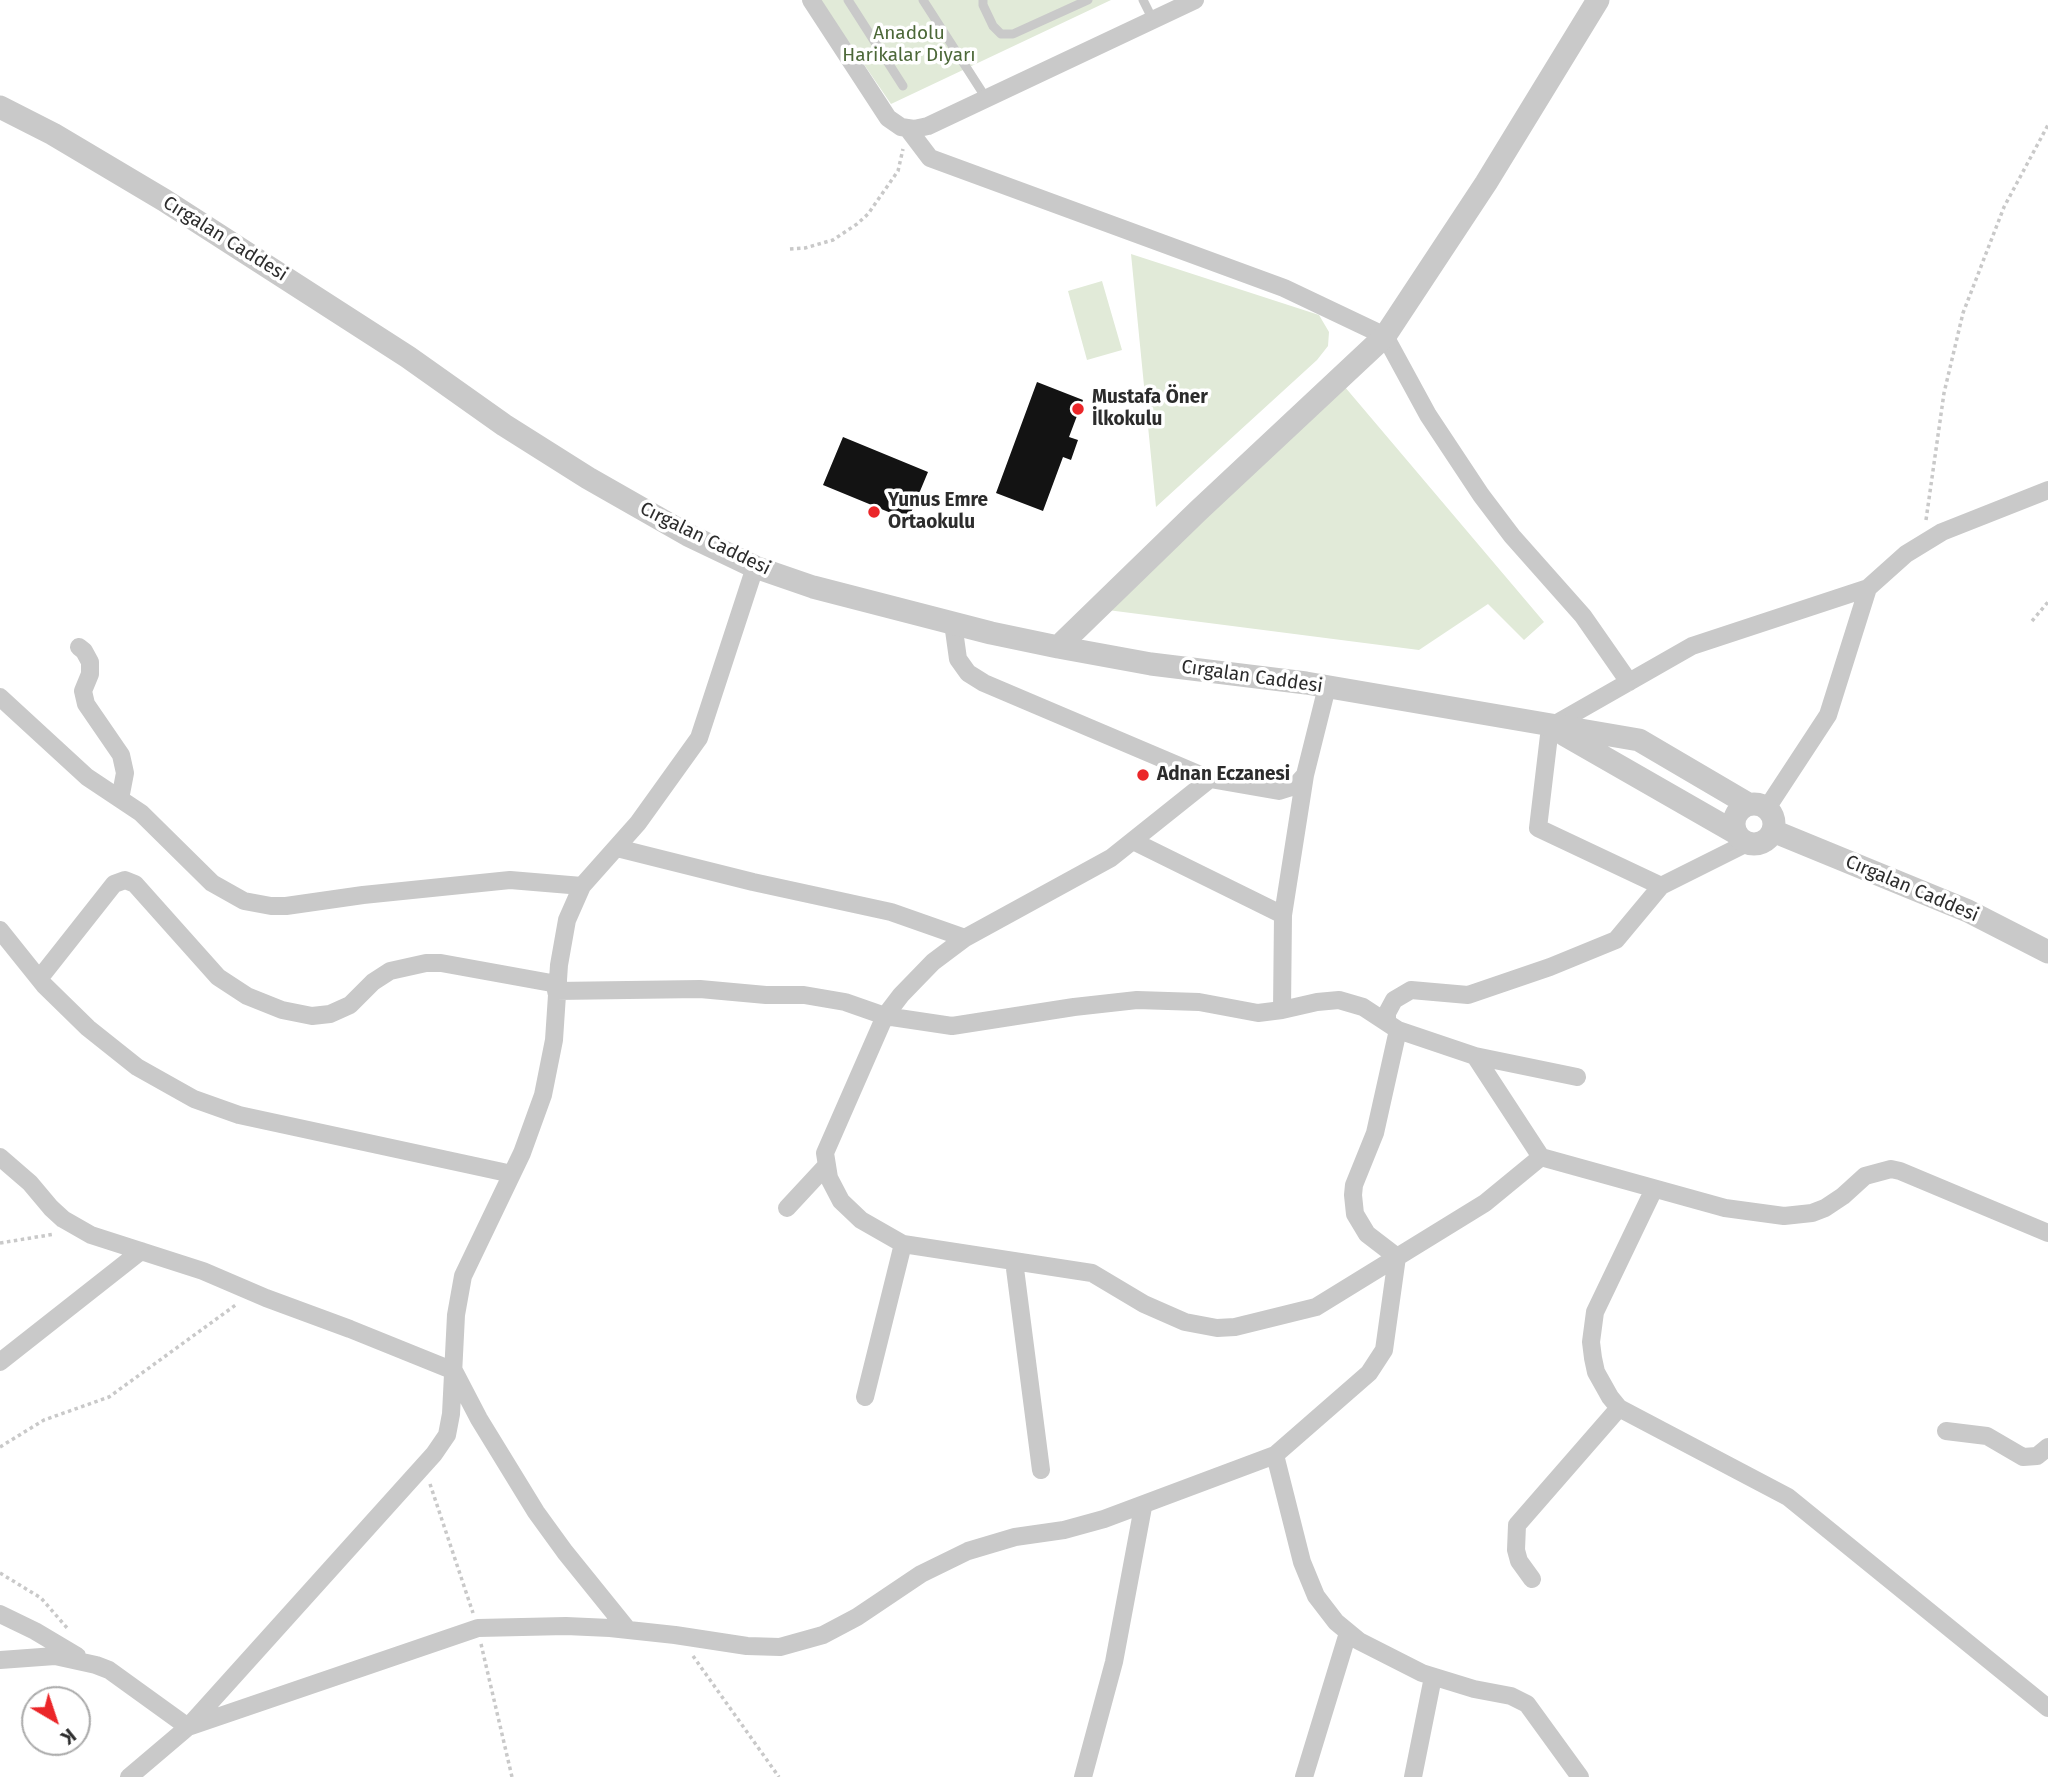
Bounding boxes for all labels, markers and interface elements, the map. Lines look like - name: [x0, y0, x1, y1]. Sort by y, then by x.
- park label: Anadolu Harikalar Diyarı: [842, 23, 976, 67]
- street label: Cırgalan Caddesi: [159, 192, 291, 286]
- place label: Mustafa Öner İlkokulu: [1092, 387, 1208, 431]
- marker: Mustafa Öner İlkokulu: [1070, 401, 1086, 417]
- place label: Yunus Emre Ortaokulu: [888, 490, 988, 534]
- street label: Cırgalan Caddesi: [636, 498, 774, 580]
- marker: Yunus Emre Ortaokulu: [866, 504, 882, 520]
- street label: Cırgalan Caddesi: [1180, 656, 1324, 698]
- place label: Adnan Eczanesi: [1157, 764, 1290, 786]
- marker: Adnan Eczanesi: [1135, 767, 1151, 783]
- street label: Cırgalan Caddesi: [1842, 851, 1982, 927]
- north arrow: [21, 1686, 91, 1756]
- text: K: [56, 1723, 80, 1749]

